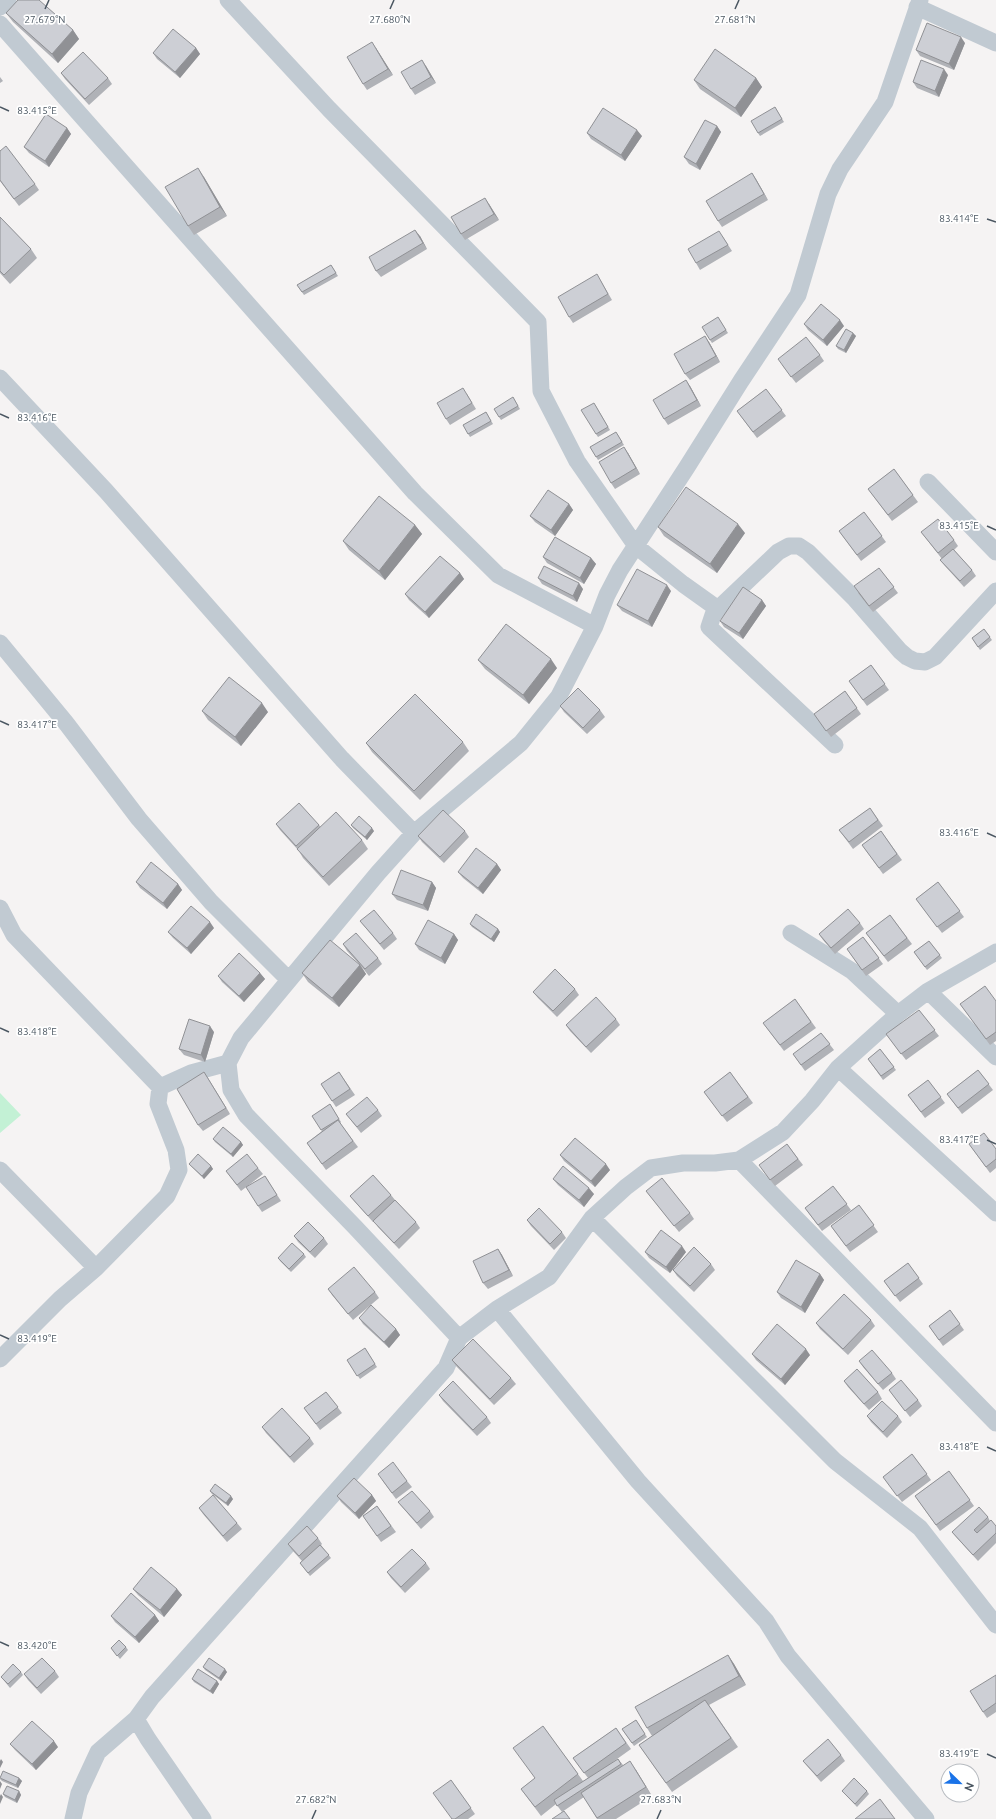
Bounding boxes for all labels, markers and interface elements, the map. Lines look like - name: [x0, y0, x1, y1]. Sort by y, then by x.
- text: 27.679°N: [24, 14, 66, 25]
- text: 27.680°N: [369, 14, 411, 25]
- text: 27.681°N: [714, 14, 756, 25]
- text: 83.415°E: [17, 105, 57, 116]
- text: 83.414°E: [939, 213, 979, 224]
- text: 83.416°E: [17, 412, 57, 423]
- text: 83.415°E: [939, 520, 979, 531]
- text: 83.417°E: [17, 719, 57, 730]
- text: 83.416°E: [939, 827, 979, 838]
- text: 83.418°E: [17, 1026, 57, 1037]
- text: 83.417°E: [939, 1134, 979, 1145]
- text: 83.419°E: [17, 1333, 57, 1344]
- text: 83.418°E: [939, 1441, 979, 1452]
- text: 83.420°E: [17, 1640, 57, 1651]
- text: 83.419°E: [939, 1748, 979, 1759]
- north arrow: [940, 1763, 980, 1803]
- text: N: [962, 1781, 976, 1793]
- text: 27.682°N: [295, 1794, 337, 1805]
- text: 27.683°N: [640, 1794, 682, 1805]

